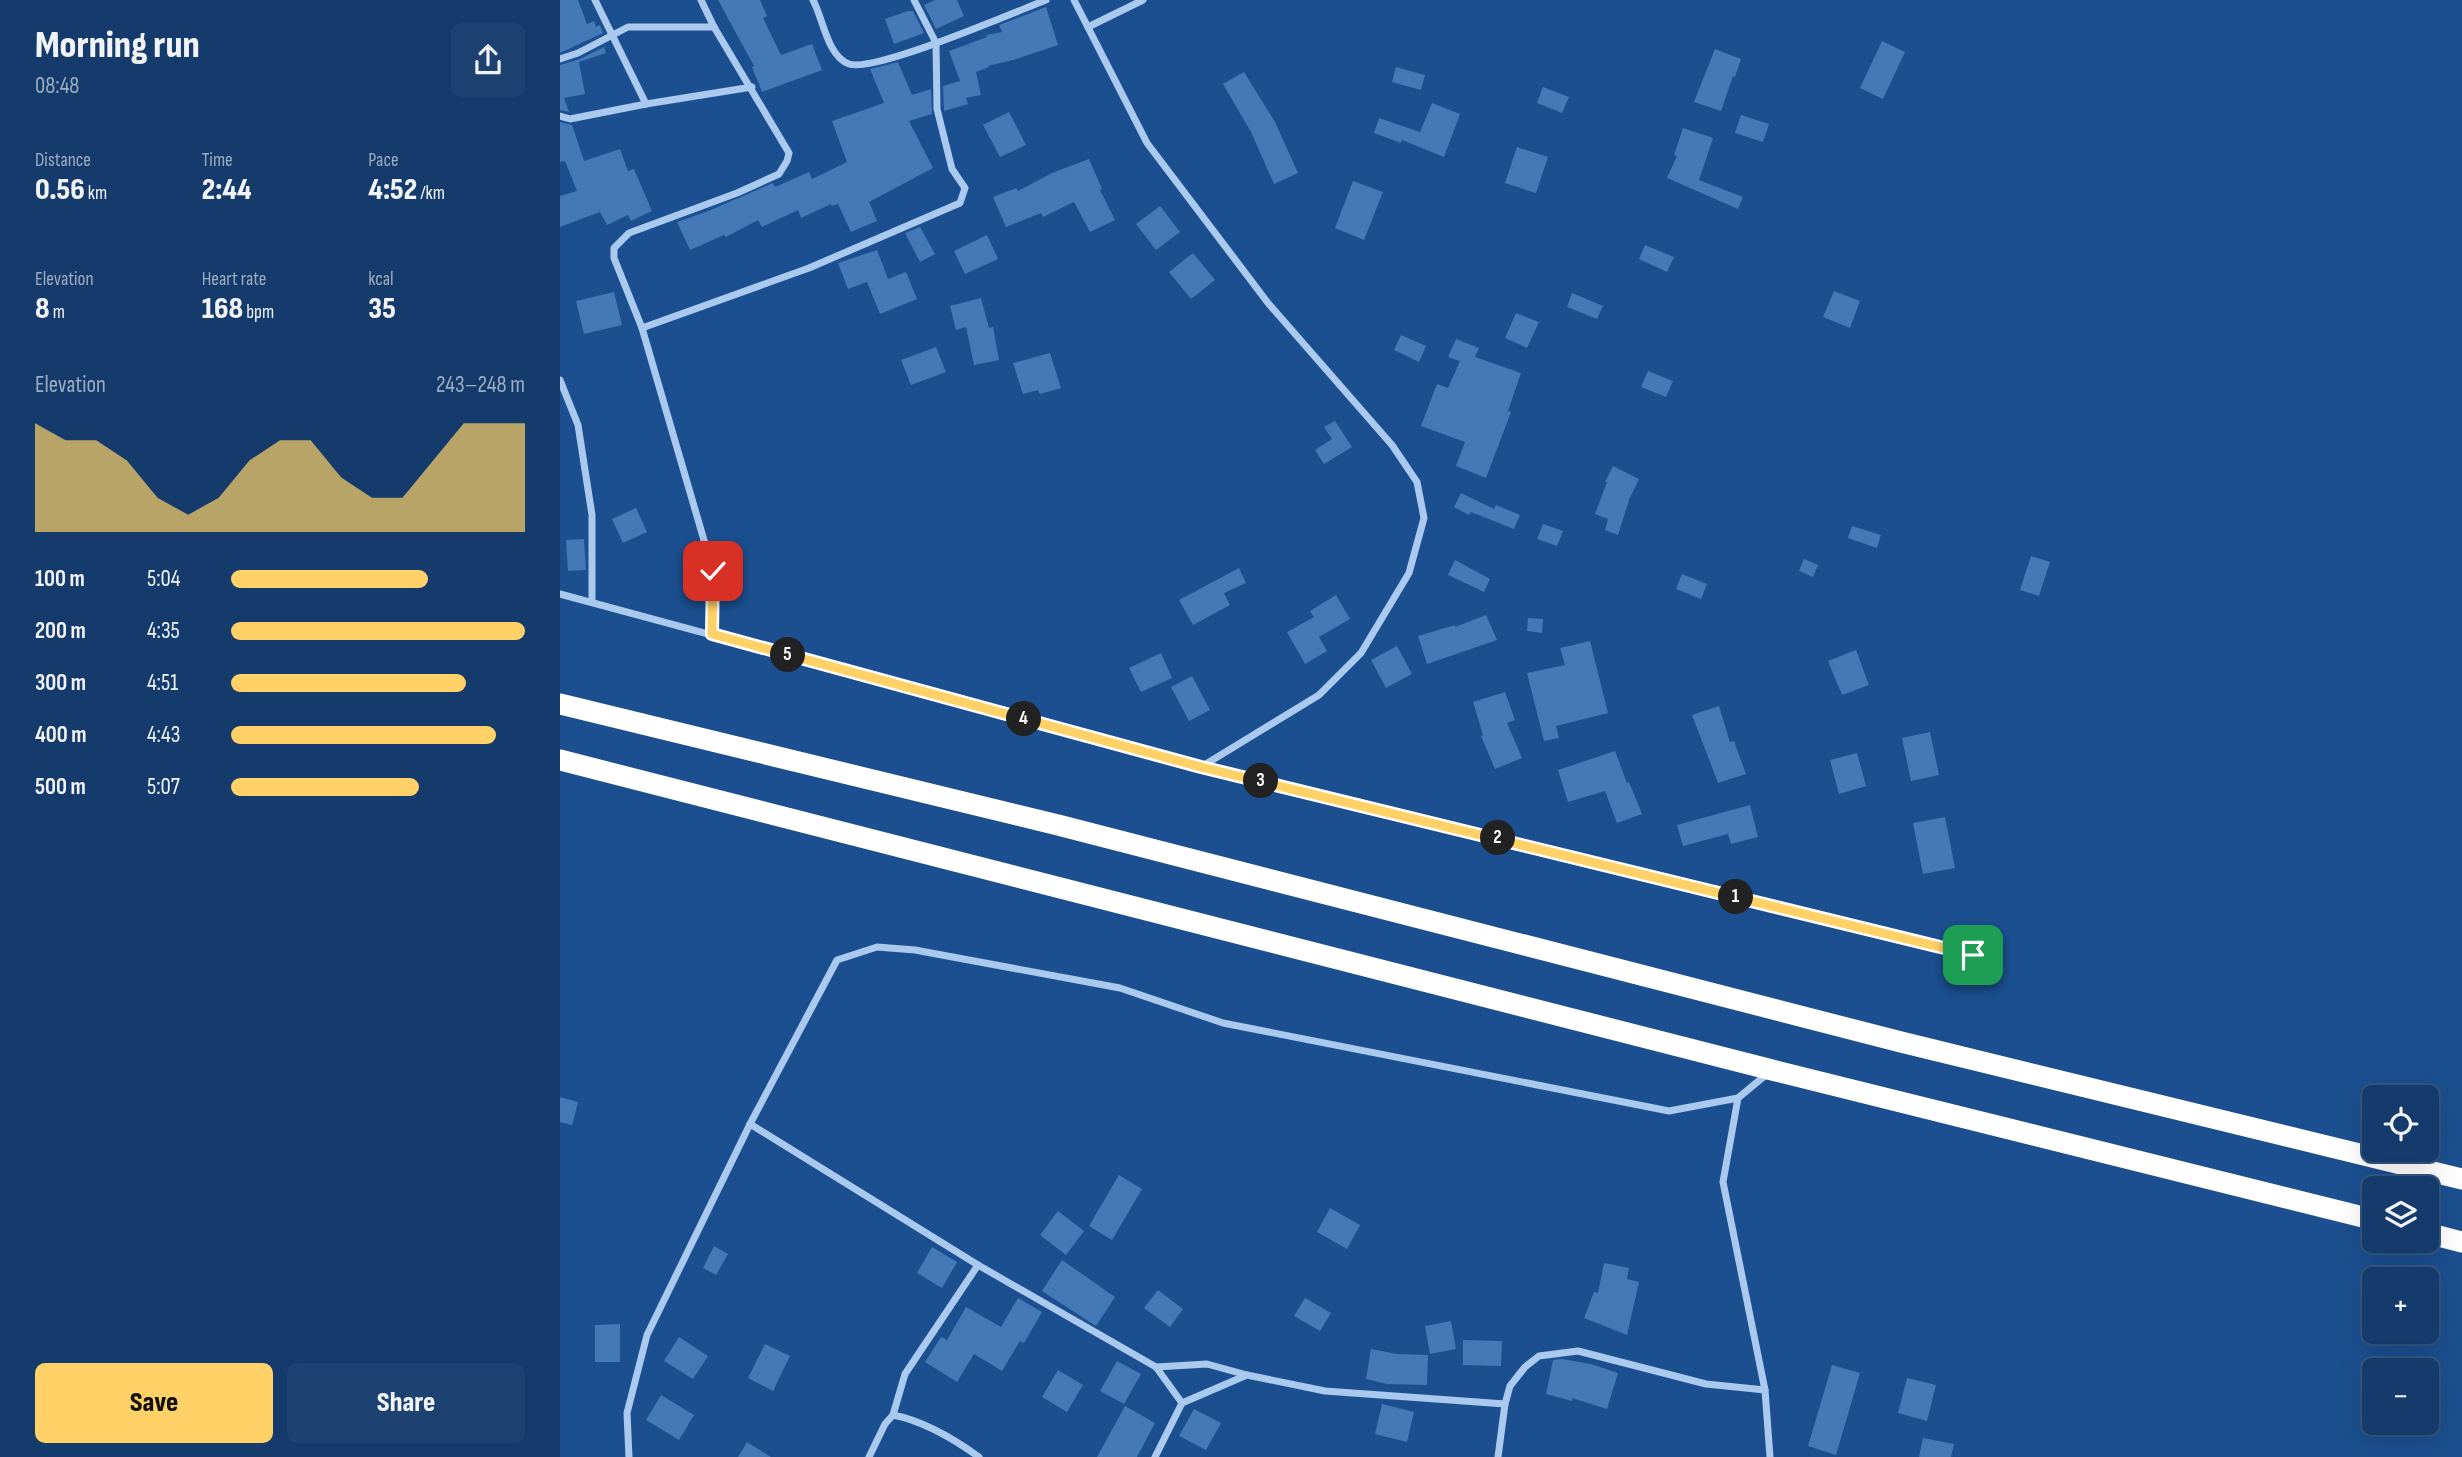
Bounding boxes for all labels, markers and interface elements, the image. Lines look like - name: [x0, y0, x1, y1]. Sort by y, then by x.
- text: Morning run: [35, 23, 200, 68]
- button: share: [451, 23, 525, 97]
- text: 08:48: [35, 72, 79, 100]
- text: Distance: [35, 149, 91, 172]
- text: Time: [202, 149, 233, 172]
- text: Pace: [368, 149, 399, 172]
- text: 0.56: [35, 172, 85, 208]
- text: 2:44: [202, 172, 252, 208]
- text: 4:52: [368, 172, 417, 208]
- text: km: [85, 182, 107, 205]
- text: /km: [417, 182, 445, 205]
- text: Elevation: [35, 268, 94, 291]
- text: Heart rate: [202, 268, 267, 291]
- text: kcal: [368, 268, 393, 291]
- text: 8: [35, 291, 50, 327]
- text: 168: [202, 291, 243, 327]
- text: 35: [368, 291, 396, 327]
- text: m: [50, 301, 65, 324]
- text: bpm: [243, 301, 274, 324]
- text: Elevation: [35, 371, 106, 399]
- text: 243–248 m: [436, 371, 525, 399]
- pin: [683, 541, 743, 601]
- icon: check: [694, 552, 732, 590]
- text: 100 m: [35, 565, 85, 593]
- text: 5:04: [147, 565, 180, 593]
- text: 200 m: [35, 617, 86, 645]
- text: 4:35: [147, 617, 180, 645]
- pin: 5: [770, 638, 806, 672]
- text: 5: [783, 643, 792, 666]
- text: 300 m: [35, 669, 86, 697]
- text: 4:51: [147, 669, 178, 697]
- pin: 4: [1007, 702, 1042, 736]
- text: 4: [1019, 707, 1028, 730]
- text: 400 m: [35, 721, 86, 749]
- text: 4:43: [147, 721, 180, 749]
- pin: 3: [1244, 764, 1278, 798]
- text: 3: [1256, 769, 1265, 792]
- text: 500 m: [35, 773, 86, 801]
- text: 5:07: [147, 773, 180, 801]
- pin: 2: [1480, 820, 1516, 856]
- text: 2: [1493, 826, 1502, 849]
- pin: 1: [1718, 880, 1754, 914]
- text: 1: [1732, 885, 1739, 908]
- pin: [1943, 925, 2003, 985]
- icon: arrive: [1954, 936, 1992, 974]
- map controls: [2362, 1085, 2439, 1435]
- button: locate: [2362, 1085, 2439, 1162]
- button: layers: [2362, 1176, 2439, 1253]
- button: +: [2362, 1267, 2439, 1344]
- button: −: [2362, 1358, 2439, 1435]
- button: Save: [35, 1363, 273, 1443]
- button: Share: [287, 1363, 525, 1443]

